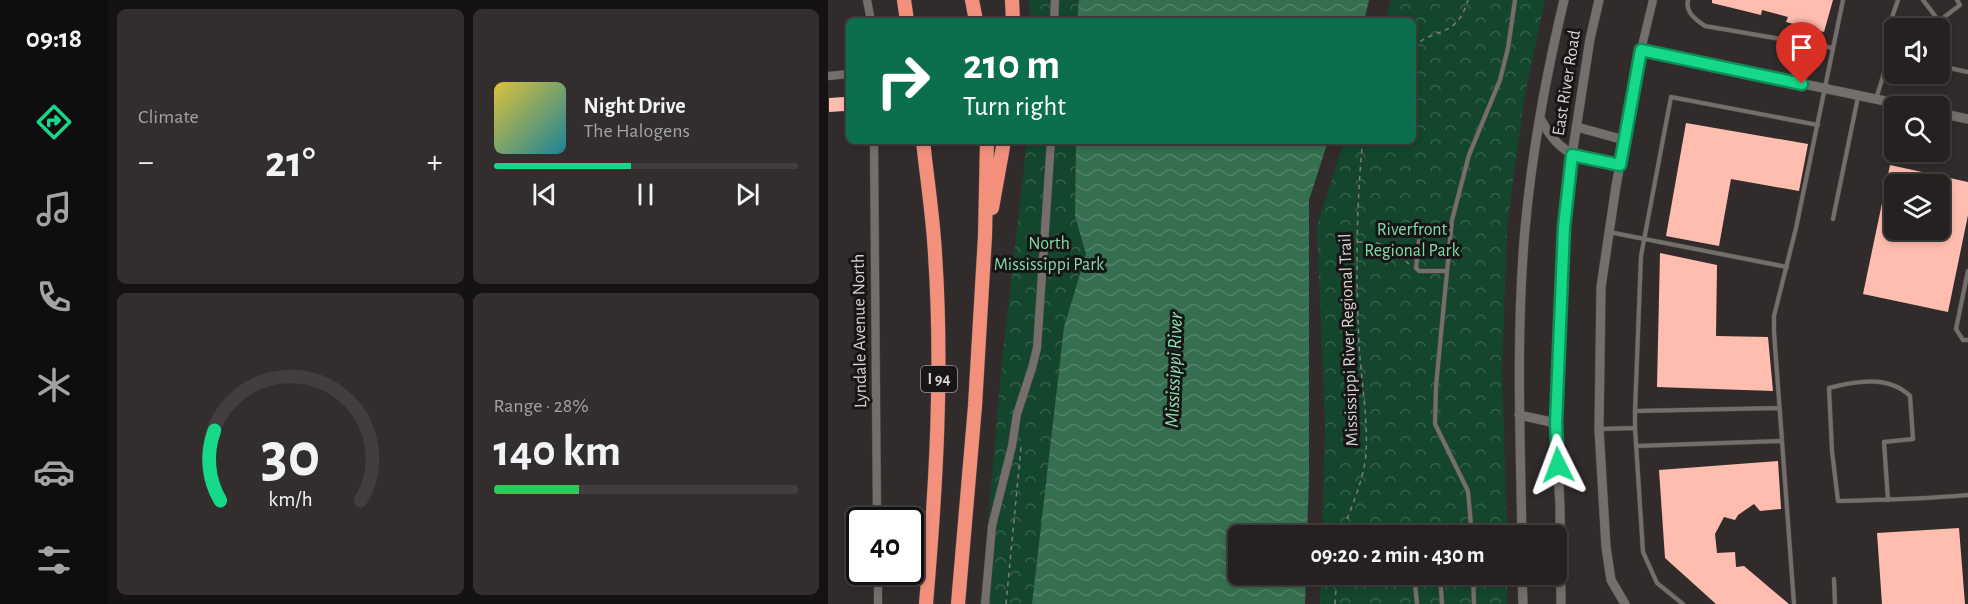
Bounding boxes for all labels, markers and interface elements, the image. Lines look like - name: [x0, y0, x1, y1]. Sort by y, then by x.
- map controls: [1884, 18, 1950, 240]
- button: sound: [1884, 18, 1950, 84]
- pin: [1776, 22, 1827, 84]
- text: 09:18: [26, 25, 82, 52]
- street label: East River Road: [1550, 29, 1584, 137]
- icon: arrive: [1785, 31, 1818, 64]
- icon: right: [864, 42, 942, 120]
- text: 210 m: [963, 44, 1060, 86]
- text: Turn right: [963, 93, 1066, 120]
- text: Night Drive: [584, 95, 686, 117]
- button: search: [1884, 96, 1950, 162]
- icon: directions: [33, 101, 75, 143]
- text: Climate: [138, 107, 199, 127]
- text: The Halogens: [584, 121, 690, 141]
- text: 21°: [265, 140, 316, 185]
- text: −: [138, 146, 154, 179]
- text: +: [427, 146, 443, 179]
- button: layers: [1884, 174, 1950, 240]
- icon: previous: [528, 178, 561, 211]
- icon: pause: [629, 178, 662, 211]
- icon: next: [731, 178, 764, 211]
- icon: music: [33, 188, 75, 230]
- park label: Riverfront Regional Park: [1364, 221, 1460, 260]
- street label: Mississippi River Regional Trail: [1336, 233, 1362, 447]
- park label: North Mississippi Park: [994, 235, 1105, 274]
- street label: Lyndale Avenue North: [850, 254, 870, 408]
- icon: phone: [33, 276, 75, 318]
- water label: Mississippi River: [1162, 312, 1186, 428]
- icon: climate: [33, 364, 75, 406]
- road number: I 94: [921, 366, 957, 392]
- text: Range · 28%: [494, 396, 589, 416]
- text: 30: [261, 425, 320, 487]
- text: 140 km: [494, 429, 621, 474]
- position arrow: [1526, 433, 1590, 497]
- icon: car: [33, 451, 75, 493]
- text: km/h: [268, 489, 312, 510]
- speed limit sign: 40: [846, 507, 924, 585]
- icon: filters: [33, 539, 75, 581]
- text: 09:20 · 2 min · 430 m: [1310, 544, 1485, 566]

